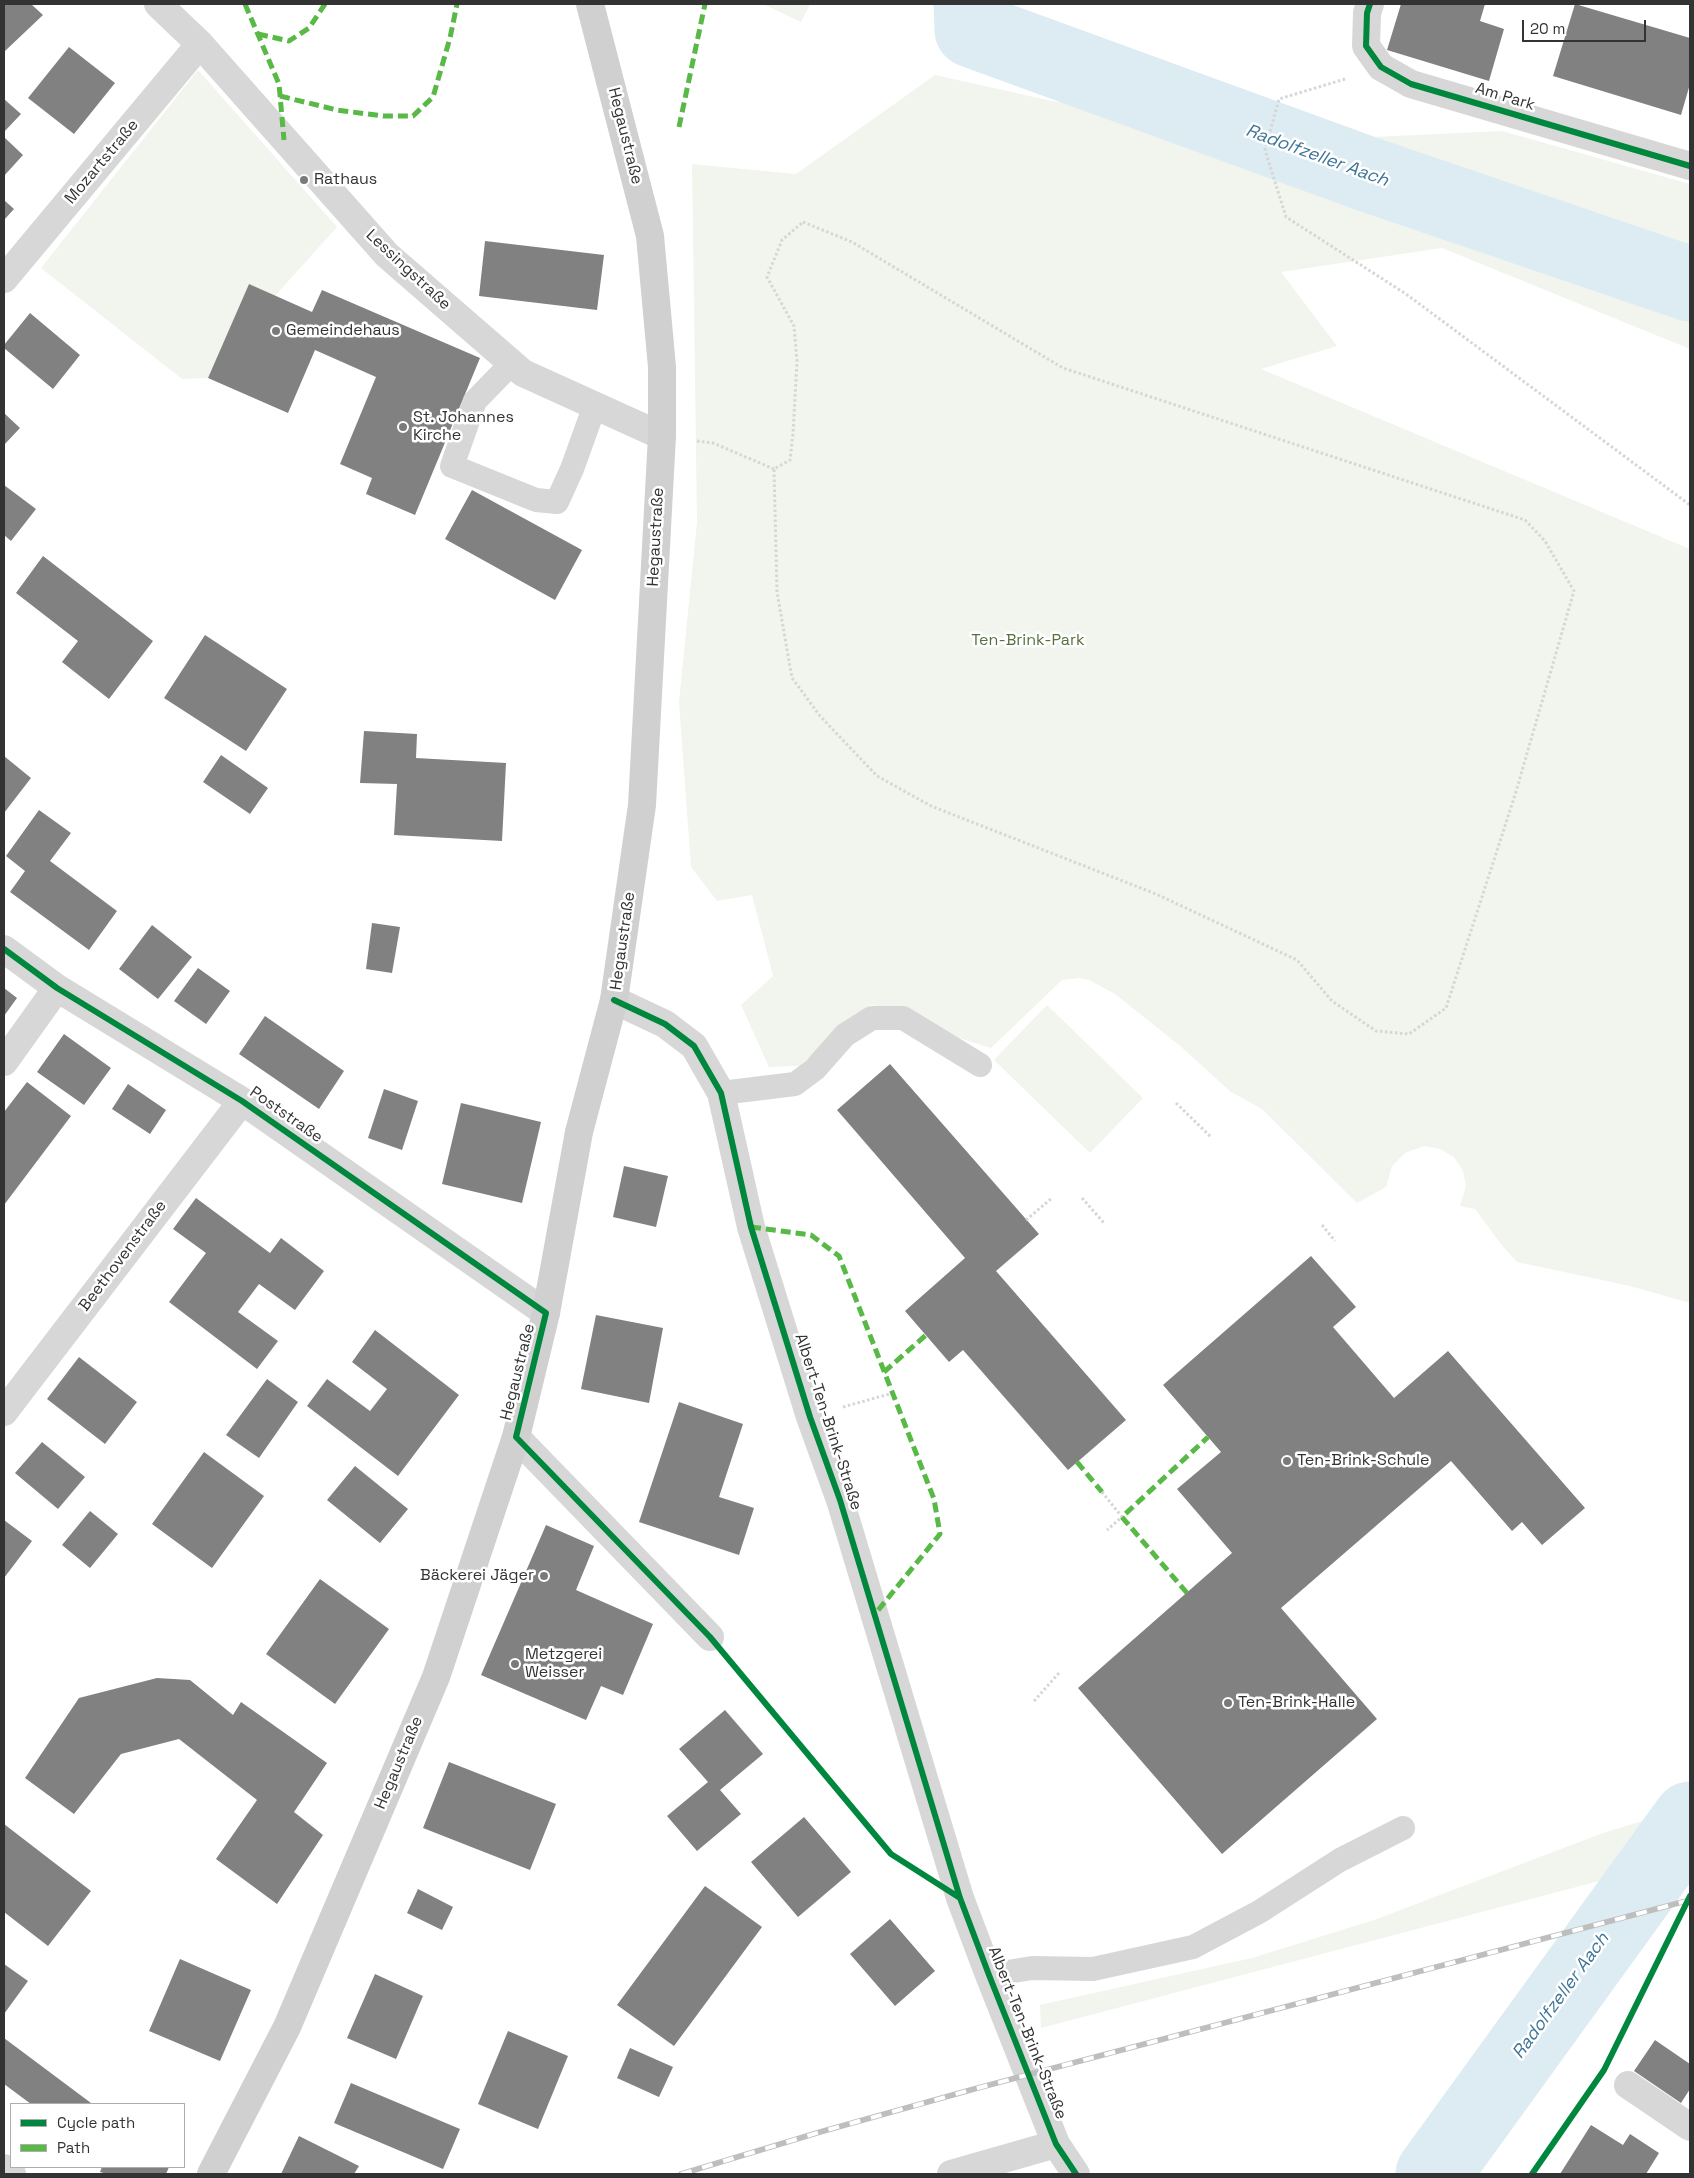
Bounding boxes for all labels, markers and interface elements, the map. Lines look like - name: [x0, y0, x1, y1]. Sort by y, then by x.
- scale bar: [1524, 10, 1648, 42]
- text: 20 m: [1530, 19, 1565, 38]
- street label: Am Park: [1473, 79, 1537, 115]
- street label: Hegaustraße: [604, 86, 646, 186]
- street label: Mozartstraße: [61, 116, 143, 208]
- water label: Radolfzeller Aach: [1243, 120, 1391, 192]
- place label: Rathaus: [314, 170, 377, 190]
- marker: Rathaus: [298, 174, 310, 186]
- street label: Lessingstraße: [362, 226, 454, 314]
- place label: Gemeindehaus: [286, 321, 400, 341]
- marker: Gemeindehaus: [270, 325, 282, 337]
- place label: St. Johannes Kirche: [413, 408, 514, 446]
- marker: St. Johannes Kirche: [397, 421, 409, 433]
- street label: Hegaustraße: [644, 487, 668, 587]
- park label: Ten-Brink-Park: [971, 631, 1085, 651]
- street label: Hegaustraße: [607, 891, 639, 991]
- street label: Poststraße: [246, 1083, 326, 1147]
- street label: Beethovenstraße: [75, 1197, 171, 1315]
- street label: Hegaustraße: [497, 1322, 539, 1422]
- street label: Albert-Ten-Brink-Straße: [790, 1331, 866, 1513]
- place label: Ten-Brink-Schule: [1297, 1451, 1429, 1471]
- marker: Ten-Brink-Schule: [1281, 1455, 1293, 1467]
- place label: Bäckerei Jäger: [420, 1566, 534, 1586]
- marker: Bäckerei Jäger: [538, 1570, 550, 1582]
- place label: Metzgerei Weisser: [525, 1645, 602, 1683]
- marker: Metzgerei Weisser: [509, 1658, 521, 1670]
- place label: Ten-Brink-Halle: [1238, 1693, 1355, 1713]
- marker: Ten-Brink-Halle: [1222, 1697, 1234, 1709]
- street label: Hegaustraße: [371, 1714, 427, 1812]
- water label: Radolfzeller Aach: [1508, 1929, 1614, 2063]
- street label: Albert-Ten-Brink-Straße: [984, 1944, 1070, 2122]
- legend: [10, 2103, 185, 2168]
- text: Cycle path: [57, 2113, 135, 2132]
- text: Path: [57, 2138, 90, 2157]

